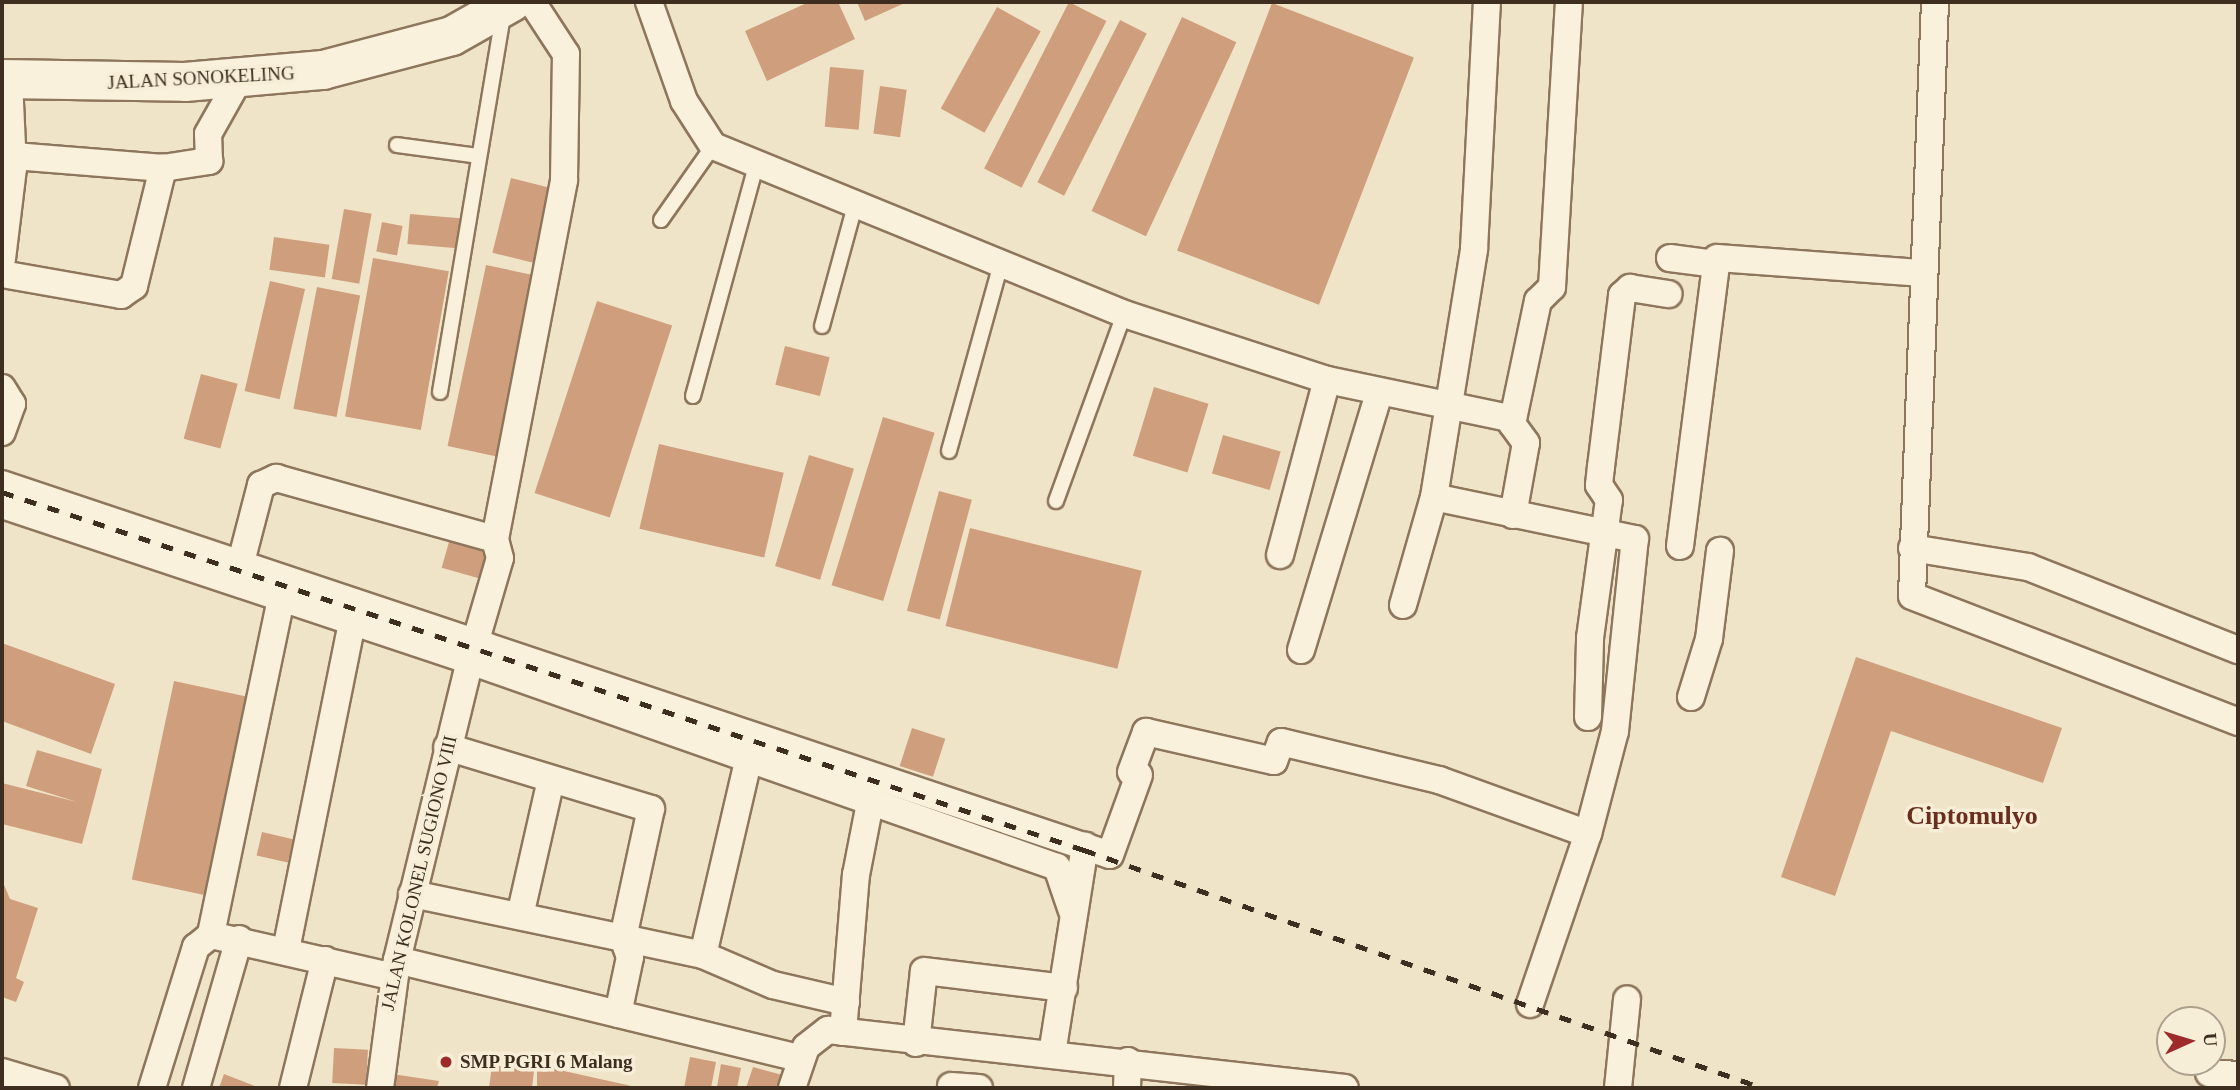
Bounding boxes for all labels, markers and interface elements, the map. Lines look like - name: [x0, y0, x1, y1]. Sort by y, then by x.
- street label: JALAN SONOKELING: [107, 62, 295, 94]
- street label: JALAN KOLONEL SUGIONO VIII: [376, 733, 462, 1013]
- district label: Ciptomulyo: [1906, 800, 2038, 832]
- north arrow: [2156, 1006, 2226, 1076]
- text: U: [2199, 1032, 2221, 1047]
- place label: SMP PGRI 6 Malang: [460, 1051, 634, 1073]
- marker: SMP PGRI 6 Malang: [438, 1054, 454, 1070]

